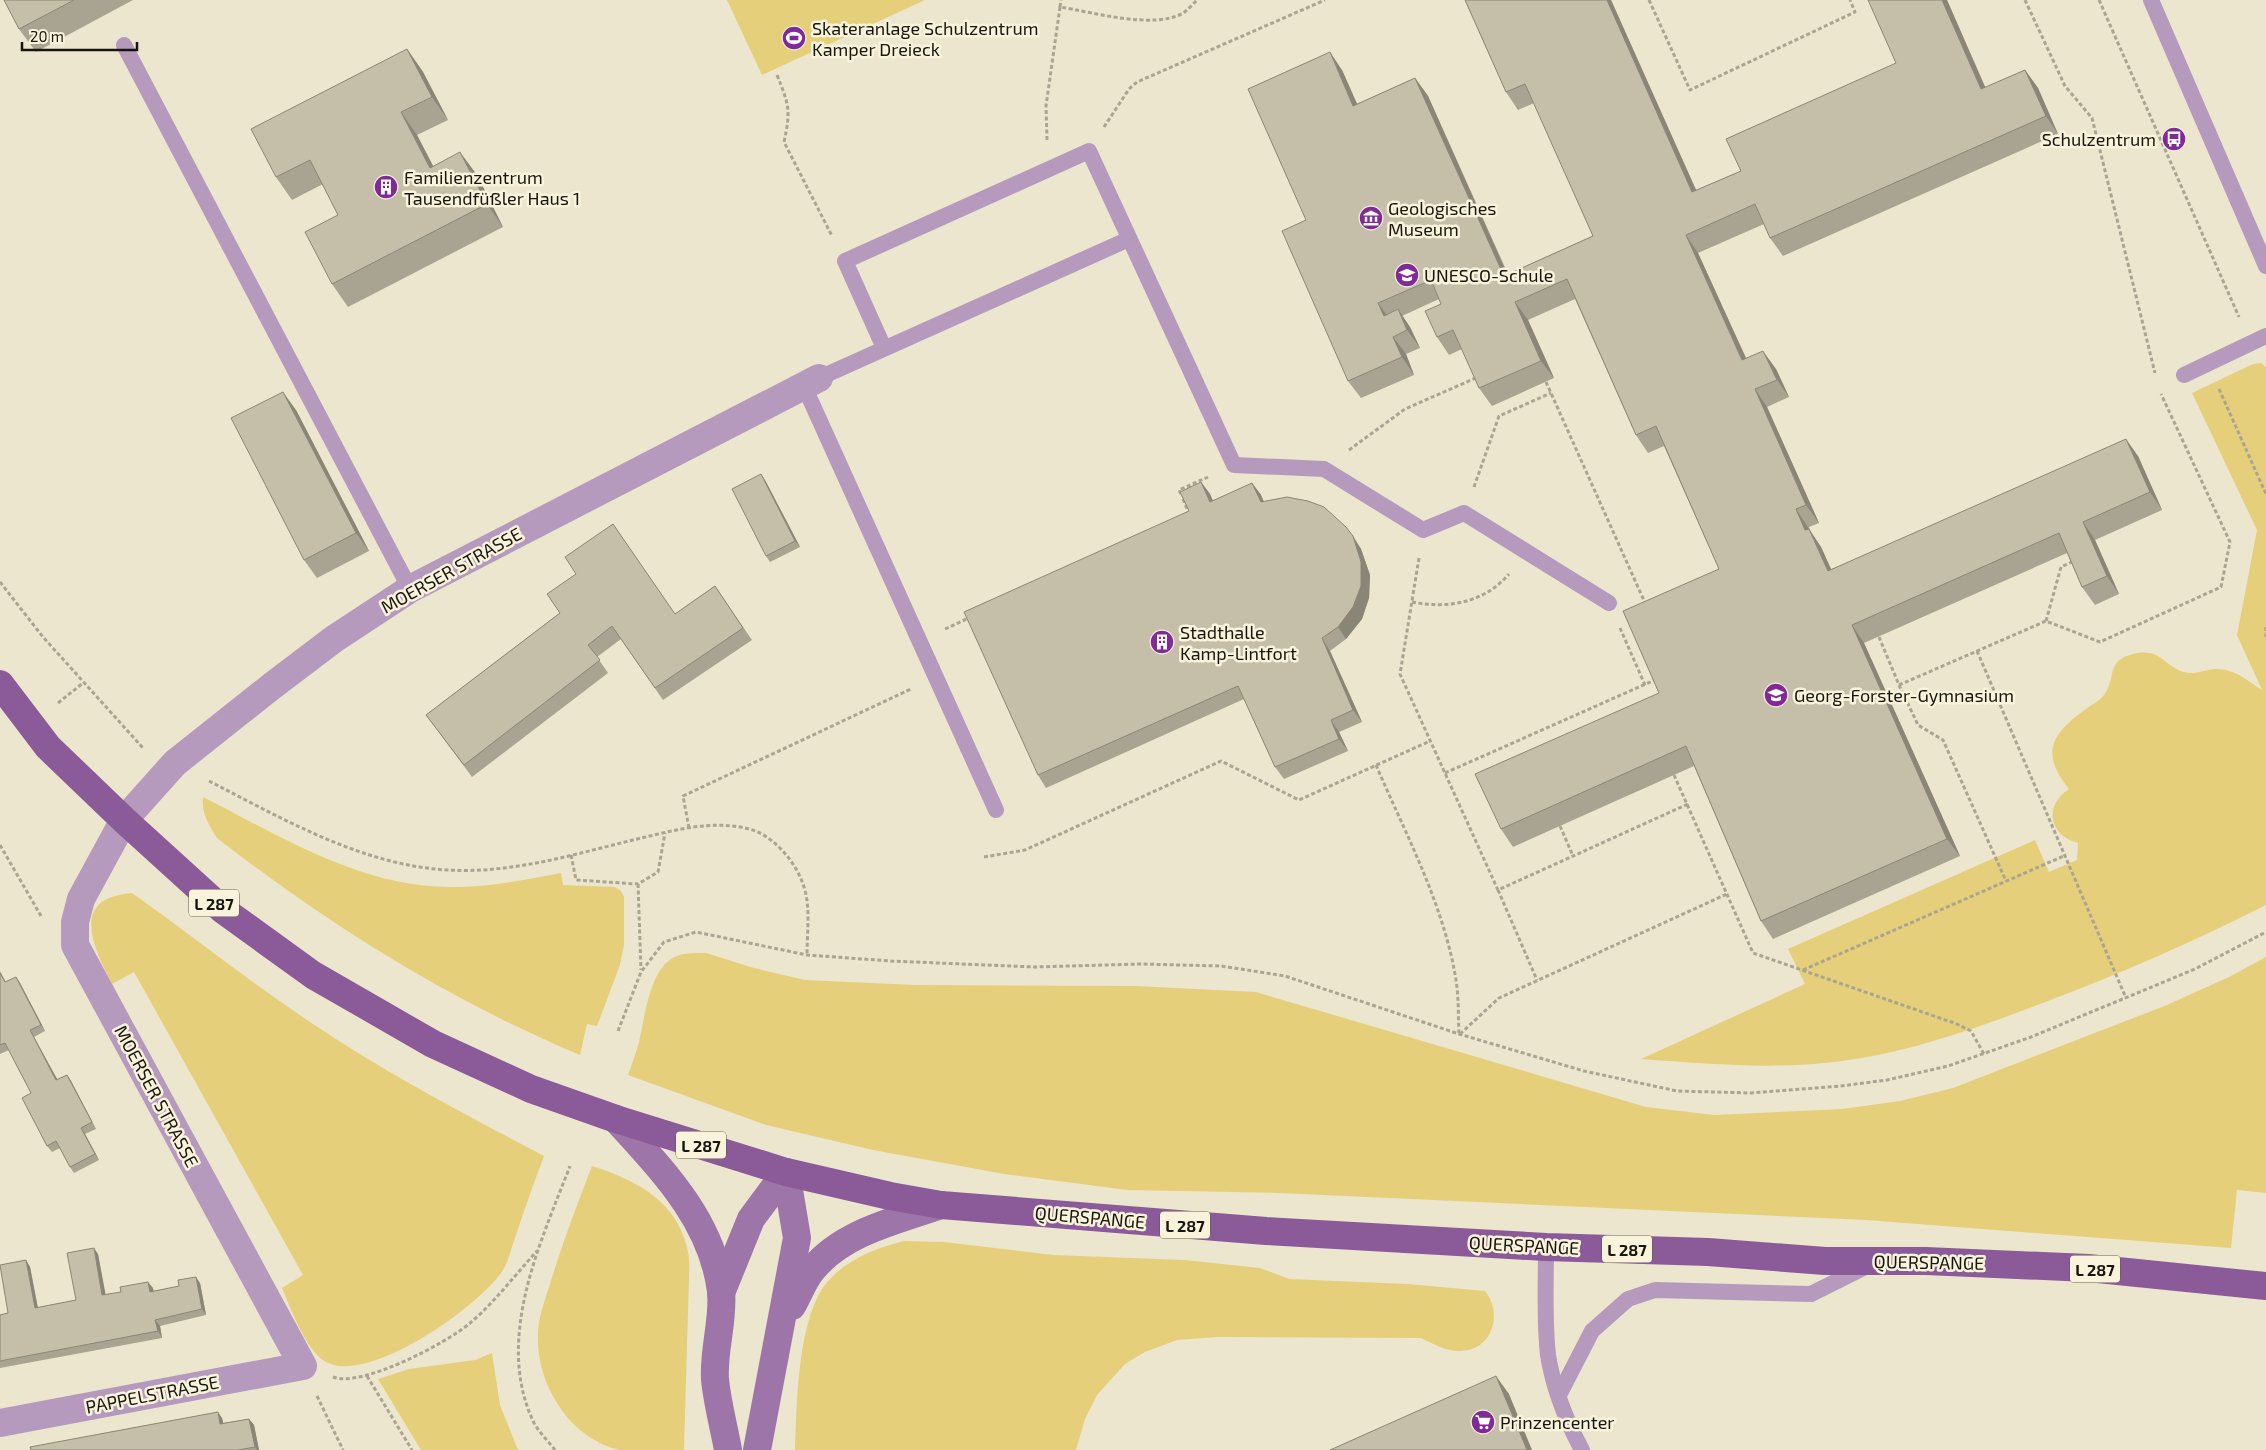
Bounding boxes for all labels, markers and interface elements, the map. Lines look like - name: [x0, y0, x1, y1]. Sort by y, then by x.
- place label: Skateranlage Schulzentrum Kamper Dreieck: [812, 17, 1038, 60]
- scale bar: [22, 20, 138, 52]
- sports icon: Skateranlage Schulzentrum Kamper Dreieck: [781, 25, 807, 51]
- text: 20 m: [30, 27, 64, 45]
- bus stop icon: Schulzentrum: [2161, 126, 2187, 152]
- place label: Schulzentrum: [2042, 128, 2156, 150]
- place label: Familienzentrum Tausendfüßler Haus 1: [404, 166, 580, 209]
- building icon: Familienzentrum Tausendfüßler Haus 1: [373, 174, 399, 200]
- place label: Geologisches Museum: [1388, 197, 1497, 240]
- museum icon: Geologisches Museum: [1358, 205, 1384, 231]
- school or university icon: UNESCO-Schule: [1394, 262, 1420, 288]
- place label: UNESCO-Schule: [1424, 264, 1553, 286]
- street label: MOERSER STRASSE: [377, 522, 525, 618]
- place label: Stadthalle Kamp-Lintfort: [1180, 621, 1297, 664]
- building icon: Stadthalle Kamp-Lintfort: [1149, 629, 1175, 655]
- school or university icon: Georg-Forster-Gymnasium: [1763, 682, 1789, 708]
- place label: Georg-Forster-Gymnasium: [1794, 684, 2014, 706]
- road number: L 287: [189, 890, 239, 916]
- street label: MOERSER STRASSE: [110, 1021, 204, 1171]
- road number: L 287: [676, 1132, 726, 1158]
- street label: QUERSPANGE: [1034, 1201, 1146, 1233]
- road number: L 287: [1160, 1212, 1210, 1238]
- street label: QUERSPANGE: [1468, 1231, 1580, 1259]
- road number: L 287: [1602, 1236, 1652, 1262]
- street label: QUERSPANGE: [1874, 1250, 1984, 1274]
- road number: L 287: [2070, 1256, 2120, 1282]
- street label: PAPPELSTRASSE: [84, 1370, 220, 1418]
- supermarket icon: Prinzencenter: [1470, 1409, 1496, 1435]
- place label: Prinzencenter: [1500, 1411, 1615, 1433]

